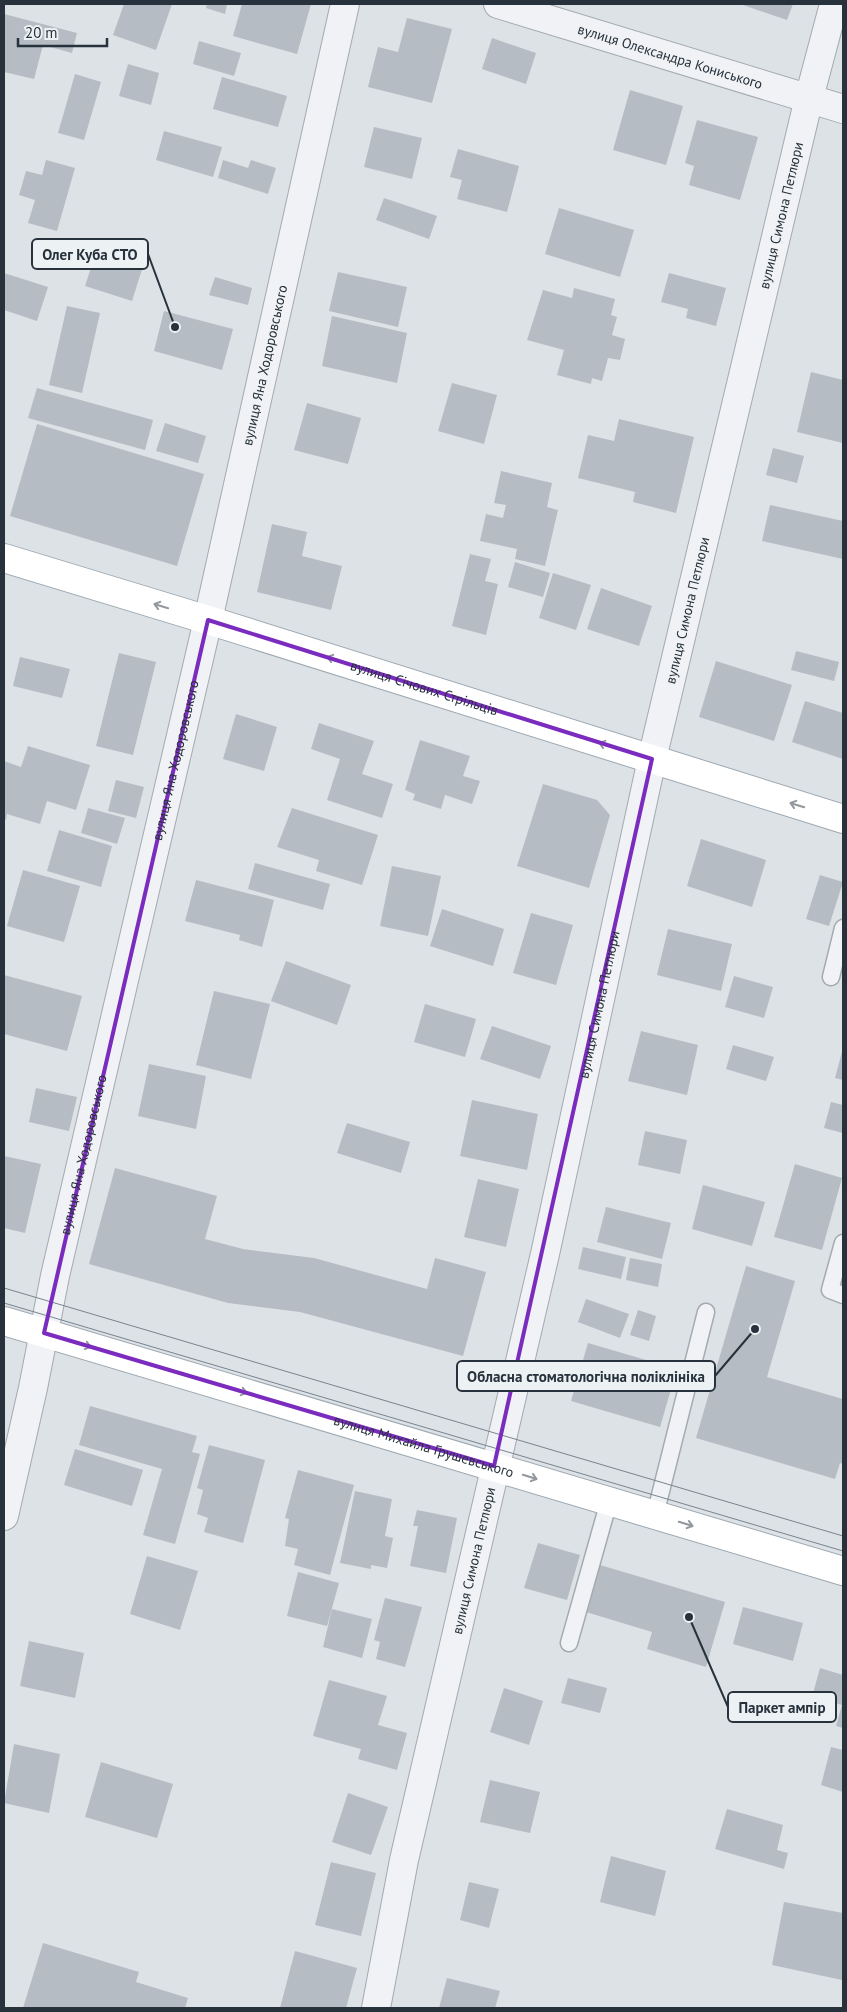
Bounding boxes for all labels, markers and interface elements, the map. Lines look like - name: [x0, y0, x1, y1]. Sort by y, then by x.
- scale bar: [18, 15, 106, 47]
- street label: вулиця Олександра Кониського: [576, 20, 765, 93]
- text: 20 m: [25, 23, 58, 42]
- street label: вулиця Симона Петлюри: [755, 140, 807, 291]
- callout: Олег Куба СТО: [32, 239, 148, 269]
- text: Олег Куба СТО: [42, 245, 138, 264]
- street label: вулиця Яна Ходоровського: [238, 283, 291, 447]
- street label: вулиця Симона Петлюри: [661, 535, 713, 686]
- one-way arrow: [153, 600, 169, 610]
- one-way arrow: [326, 654, 342, 664]
- street label: вулиця Січових Стрільців: [348, 656, 500, 719]
- street label: вулиця Яна Ходоровського: [148, 678, 203, 842]
- one-way arrow: [598, 739, 614, 749]
- one-way arrow: [789, 799, 805, 809]
- street label: вулиця Симона Петлюри: [574, 929, 624, 1080]
- street label: вулиця Яна Ходоровського: [56, 1073, 111, 1237]
- one-way arrow: [76, 1341, 92, 1351]
- callout: Обласна стоматологічна поліклініка: [457, 1361, 715, 1391]
- text: Обласна стоматологічна поліклініка: [467, 1367, 705, 1386]
- one-way arrow: [232, 1387, 248, 1397]
- street label: вулиця Михайла Грушевського: [332, 1411, 516, 1481]
- one-way arrow: [522, 1472, 538, 1482]
- street label: вулиця Симона Петлюри: [448, 1485, 499, 1636]
- one-way arrow: [677, 1520, 693, 1530]
- callout: Паркет ампір: [728, 1692, 836, 1722]
- text: Паркет ампір: [738, 1698, 826, 1717]

